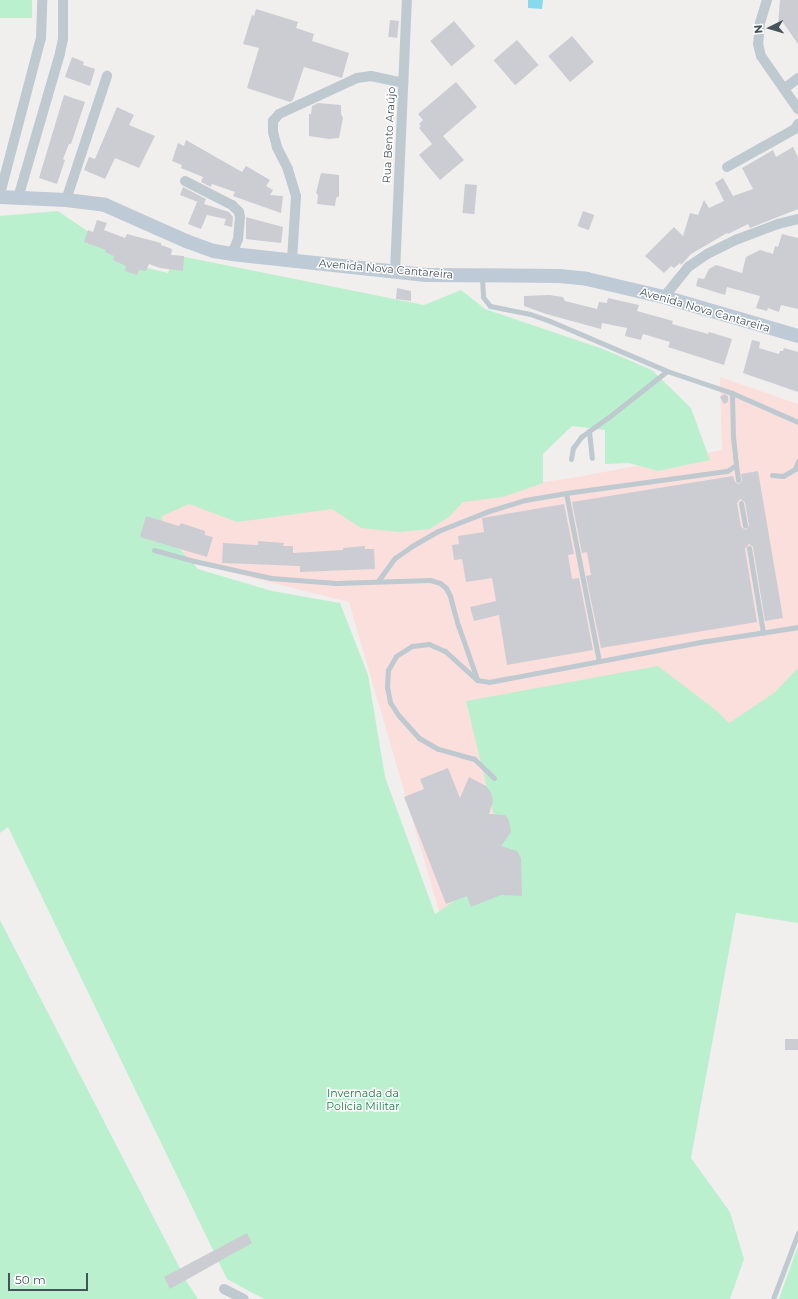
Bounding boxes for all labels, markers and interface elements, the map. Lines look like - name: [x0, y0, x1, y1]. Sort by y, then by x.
- north arrow: [750, 8, 790, 48]
- text: N: [751, 24, 765, 34]
- street label: Rua Bento Araújo: [380, 86, 398, 184]
- street label: Avenida Nova Cantareira: [318, 257, 454, 281]
- street label: Avenida Nova Cantareira: [638, 285, 772, 335]
- park label: Invernada da Polícia Militar: [326, 1087, 400, 1113]
- scale bar: [10, 1265, 90, 1291]
- text: 50 m: [15, 1272, 46, 1287]

